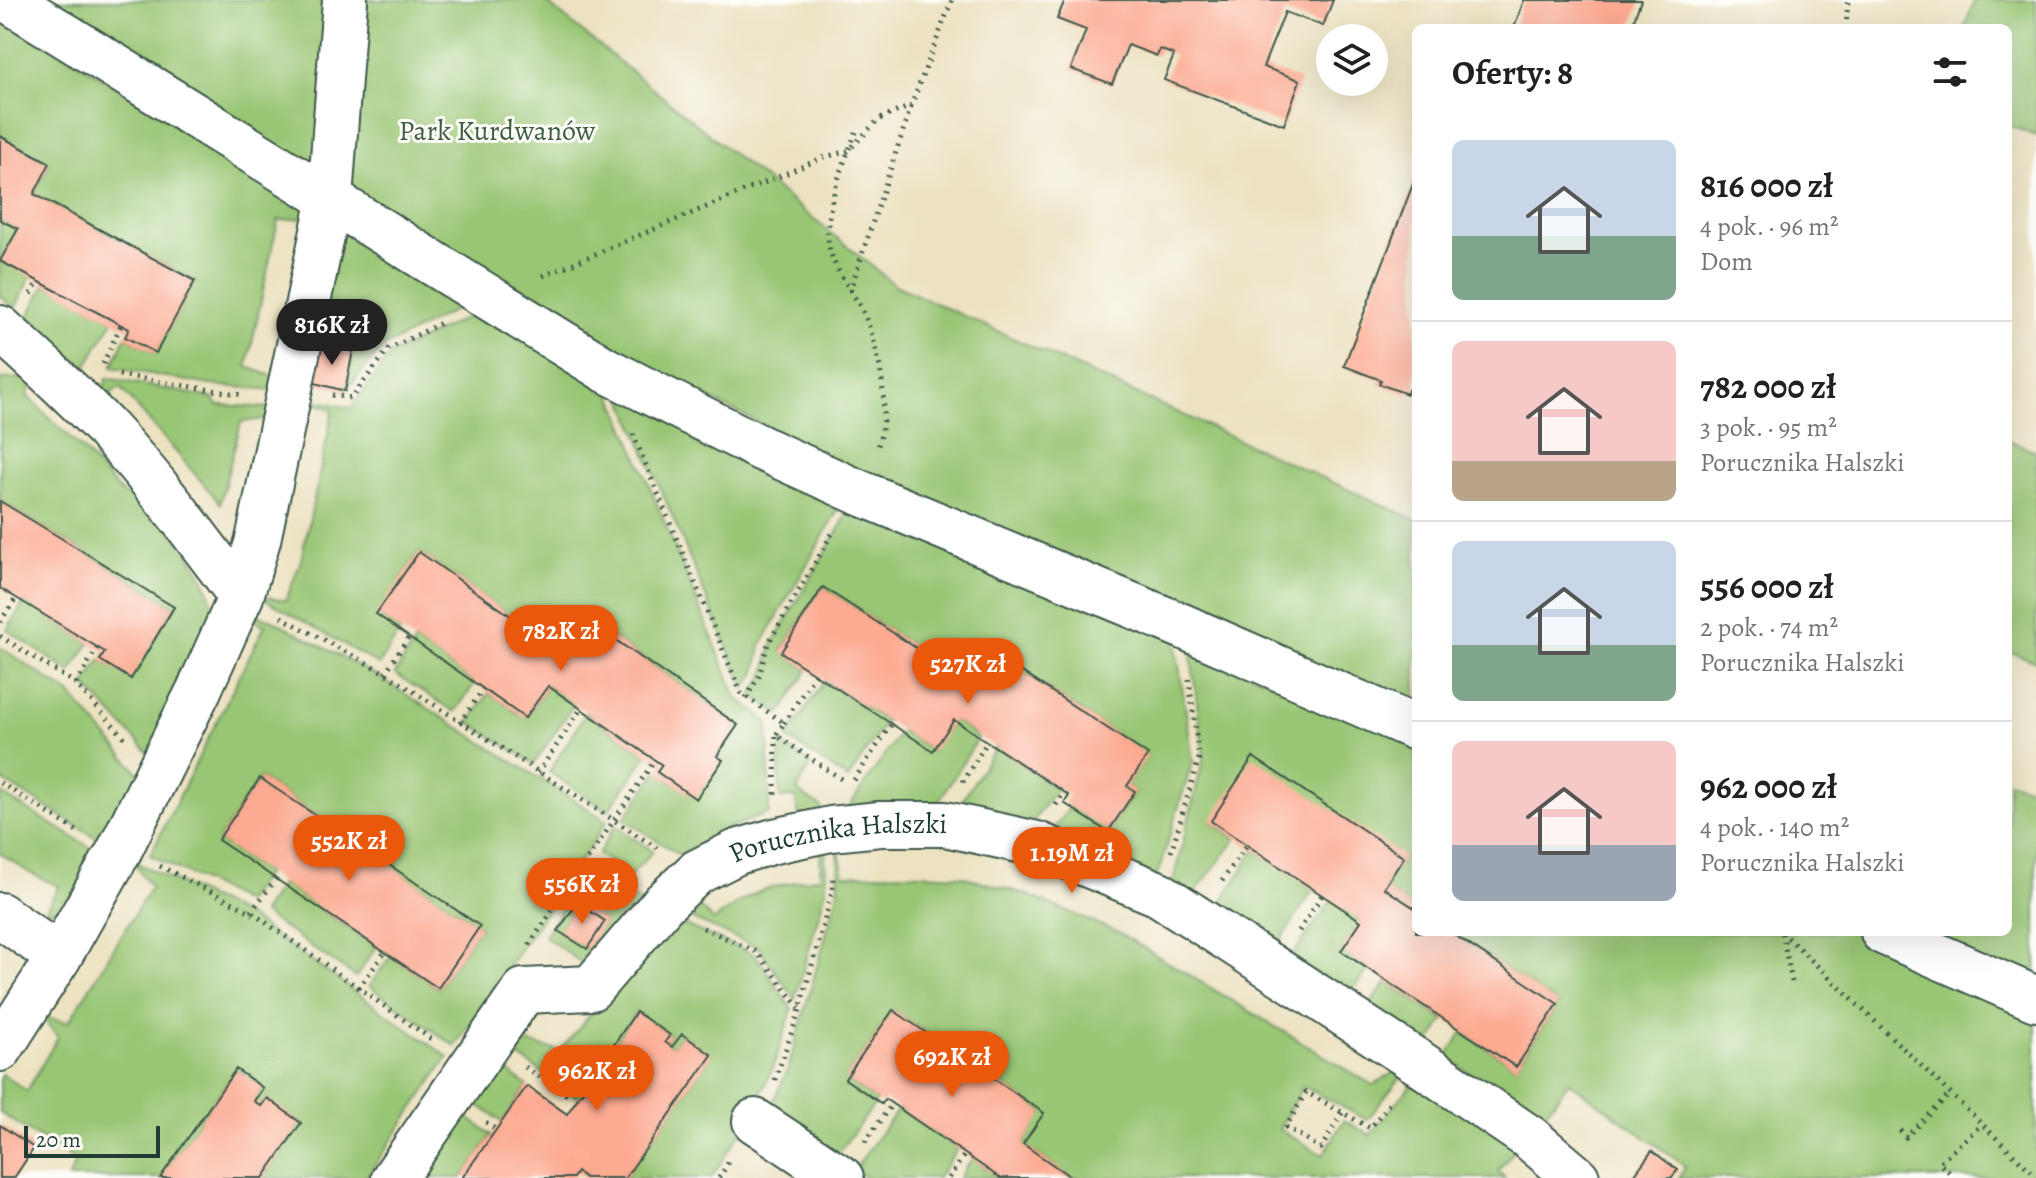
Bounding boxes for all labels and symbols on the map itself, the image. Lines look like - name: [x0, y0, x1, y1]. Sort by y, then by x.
- park label: Park Kurdwanów: [399, 112, 596, 150]
- pin: 816K zł: [258, 299, 406, 367]
- pin: 782K zł: [487, 605, 635, 673]
- pin: 527K zł: [894, 638, 1042, 706]
- street label: Porucznika Halszki: [722, 805, 947, 872]
- pin: 552K zł: [275, 815, 423, 883]
- pin: 1.19M zł: [989, 827, 1155, 895]
- pin: 556K zł: [508, 858, 656, 926]
- pin: 692K zł: [878, 1031, 1026, 1099]
- pin: 962K zł: [523, 1045, 671, 1113]
- scale bar: [24, 1122, 160, 1158]

